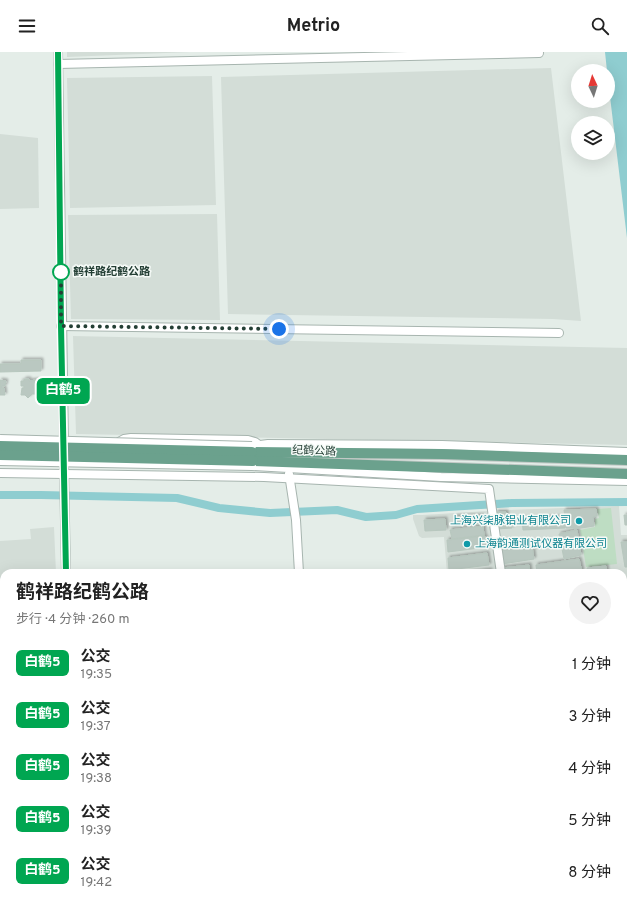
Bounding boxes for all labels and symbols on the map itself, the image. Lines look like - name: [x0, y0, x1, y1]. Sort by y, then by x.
- north arrow: [571, 64, 615, 108]
- marker: 鹤祥路纪鹤公路: [52, 263, 70, 281]
- place label: 鹤祥路纪鹤公路: [73, 265, 151, 279]
- your location: [269, 319, 289, 339]
- line badge: 白鹤5: [40, 378, 86, 404]
- street label: 纪鹤公路: [292, 443, 336, 459]
- place label: 上海兴柒脉铝业有限公司: [450, 514, 571, 528]
- marker: 上海兴柒脉铝业有限公司: [574, 516, 584, 526]
- place label: 上海韵通测试仪器有限公司: [475, 537, 607, 551]
- marker: 上海韵通测试仪器有限公司: [462, 539, 472, 549]

